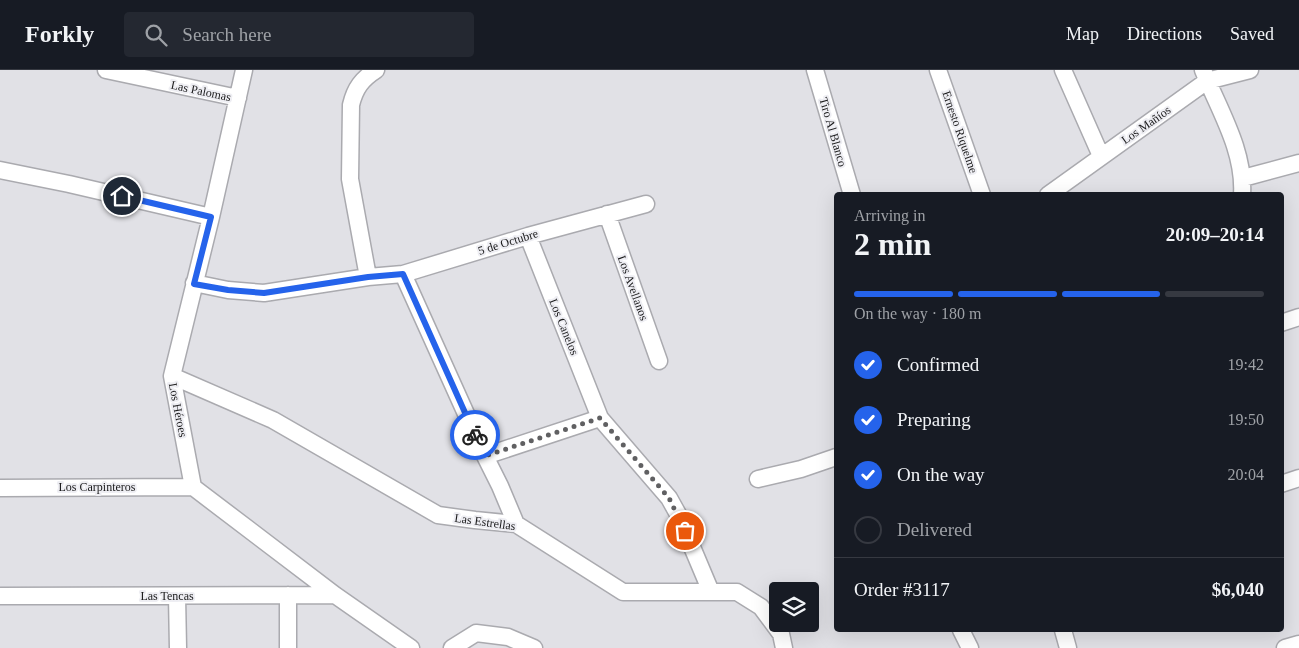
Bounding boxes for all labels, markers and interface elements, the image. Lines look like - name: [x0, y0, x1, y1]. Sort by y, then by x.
- search box: [124, 12, 474, 57]
- text: Forkly: [25, 21, 94, 47]
- icon: search: [142, 21, 170, 49]
- text: Search here: [182, 24, 271, 45]
- text: Map: [1066, 24, 1099, 44]
- text: Directions: [1127, 24, 1202, 44]
- text: Saved: [1230, 24, 1274, 44]
- street label: Las Palomas: [170, 78, 233, 104]
- street label: Ernesto Riquelme: [939, 89, 981, 175]
- street label: Tiro Al Blanco: [816, 96, 850, 168]
- street label: Los Mañíos: [1119, 103, 1174, 147]
- pin: [101, 175, 143, 217]
- icon: home: [108, 182, 136, 210]
- text: Arriving in: [854, 207, 926, 224]
- text: 20:09–20:14: [1166, 224, 1264, 245]
- street label: 5 de Octubre: [476, 226, 540, 258]
- text: 2 min: [854, 226, 931, 262]
- street label: Los Avellanos: [615, 254, 651, 323]
- street label: Los Canelos: [546, 297, 582, 358]
- text: On the way · 180 m: [854, 305, 982, 322]
- icon: check: [854, 351, 882, 379]
- text: Confirmed: [897, 354, 979, 375]
- text: 19:42: [1228, 356, 1264, 373]
- street label: Los Héroes: [166, 382, 190, 439]
- icon: check: [854, 406, 882, 434]
- text: Preparing: [897, 409, 971, 430]
- courier: [450, 410, 500, 460]
- text: 19:50: [1228, 411, 1264, 428]
- icon: bike: [461, 421, 489, 449]
- icon: check: [854, 461, 882, 489]
- text: On the way: [897, 464, 985, 485]
- text: 20:04: [1228, 466, 1264, 483]
- street label: Los Carpinteros: [59, 480, 136, 494]
- pin: [664, 510, 706, 552]
- street label: Las Estrellas: [453, 511, 517, 533]
- icon: bag: [671, 517, 699, 545]
- text: Delivered: [897, 519, 972, 540]
- text: Order #3117: [854, 579, 950, 600]
- text: $6,040: [1212, 579, 1264, 600]
- map controls: [769, 582, 819, 632]
- button: layers: [769, 582, 819, 632]
- street label: Las Tencas: [140, 589, 194, 603]

